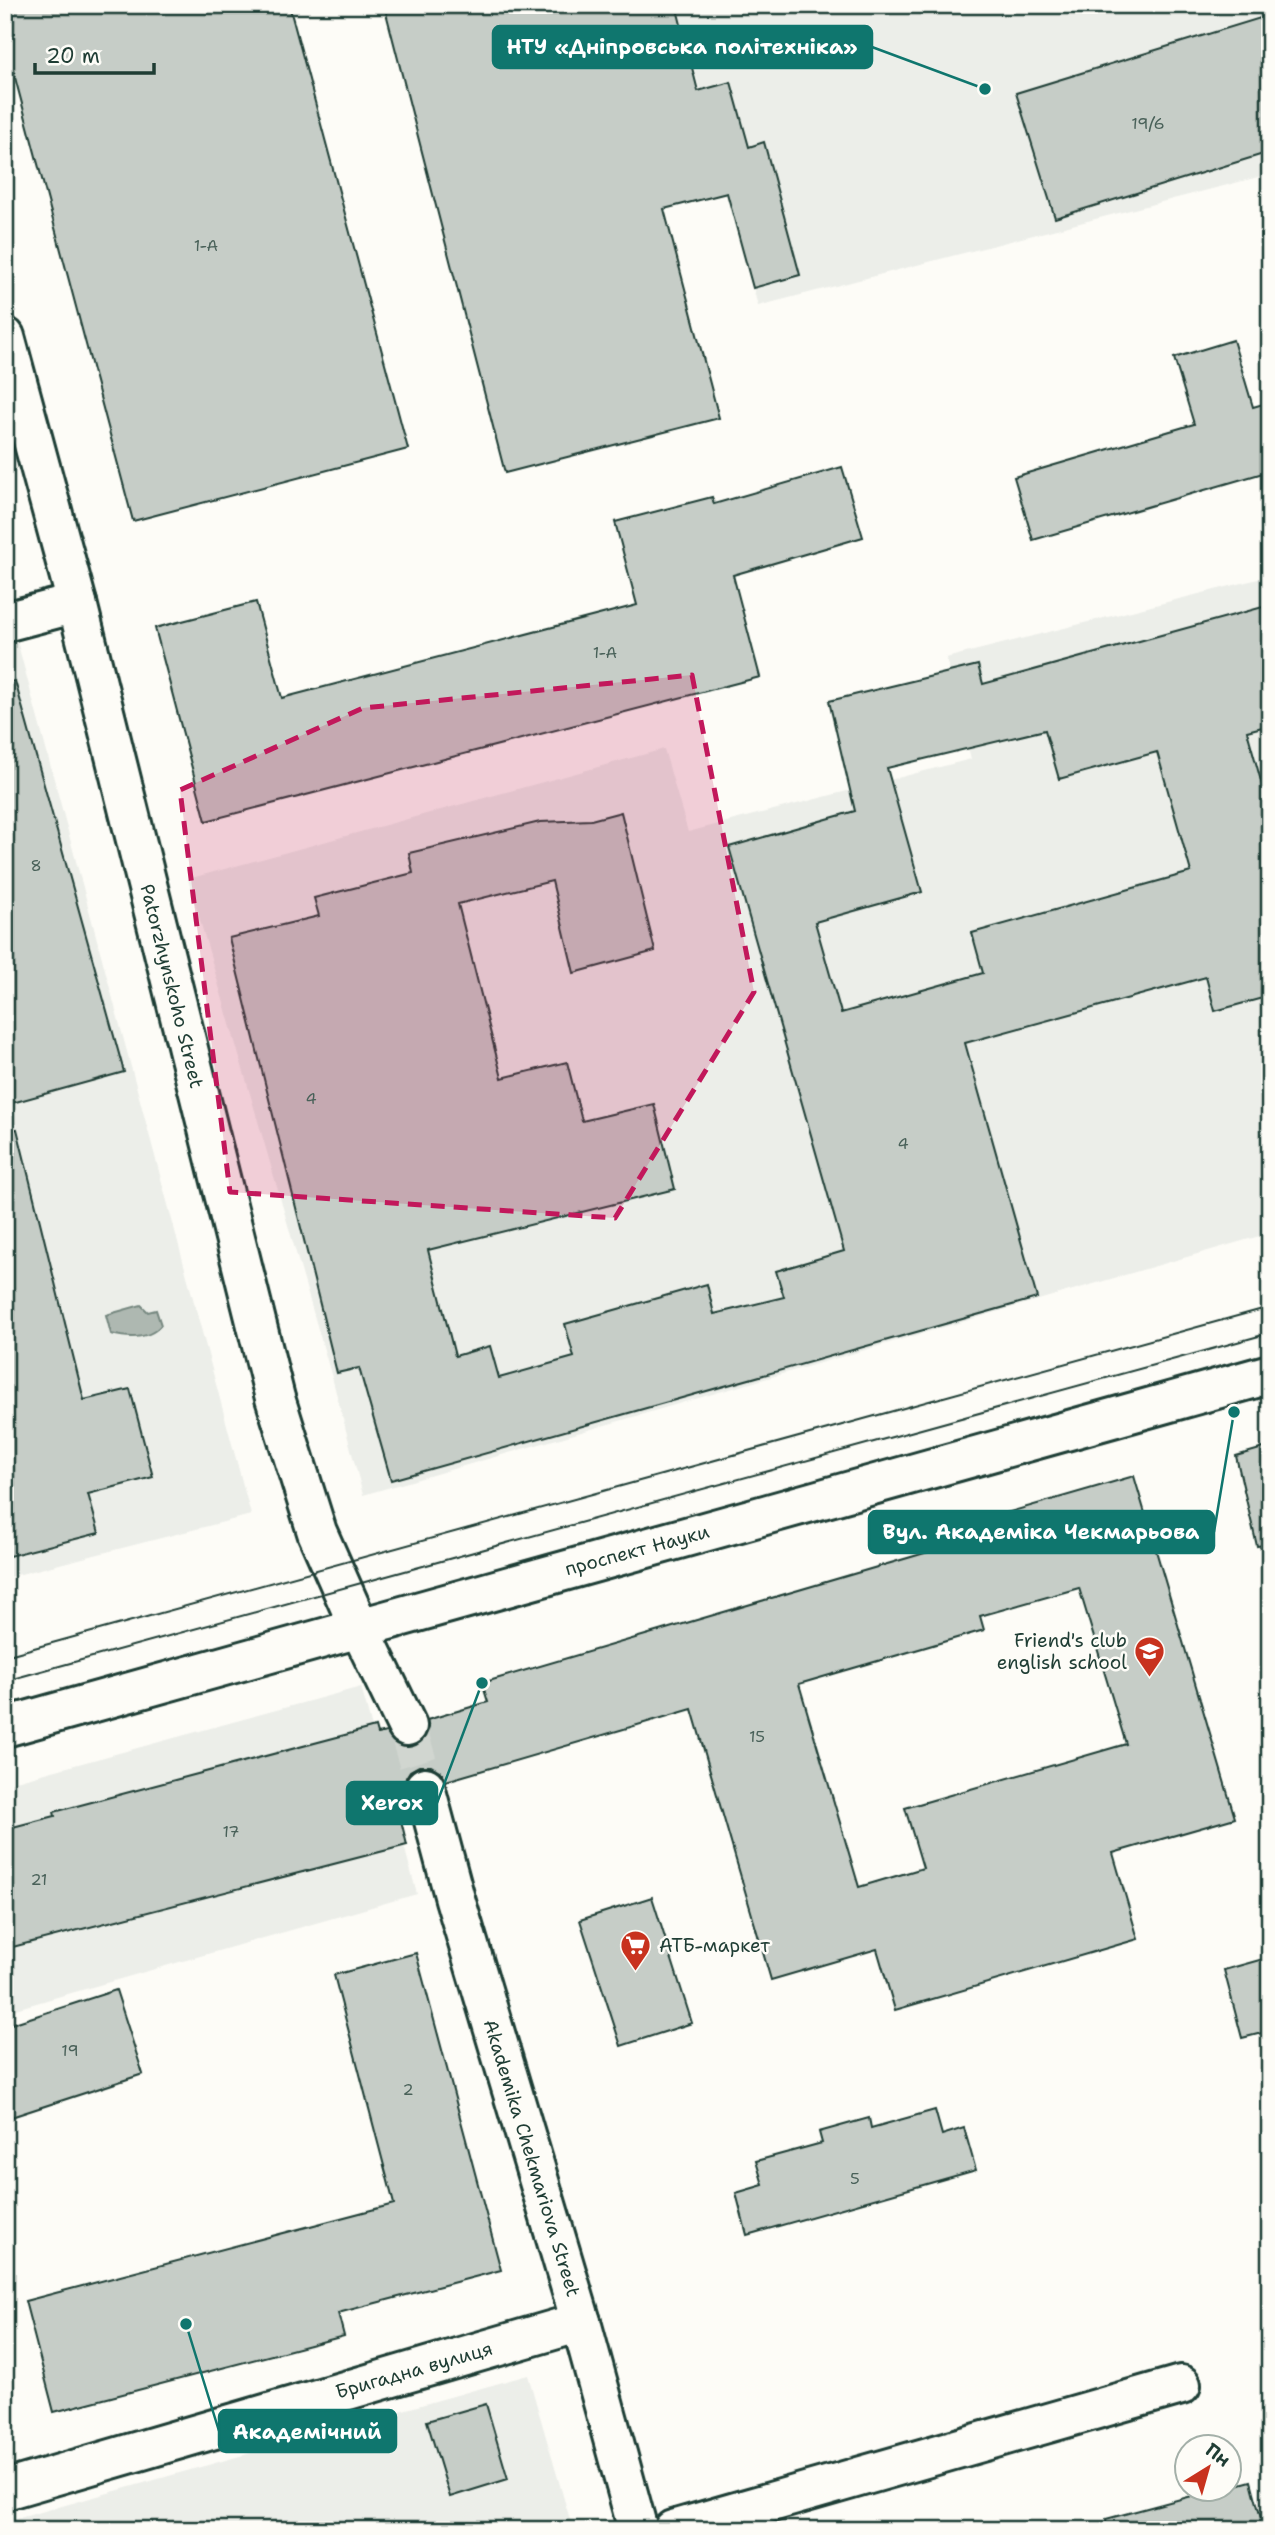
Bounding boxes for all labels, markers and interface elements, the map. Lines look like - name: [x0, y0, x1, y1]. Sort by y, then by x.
- callout: НТУ «Дніпровська політехніка»: [493, 26, 872, 68]
- scale bar: [35, 32, 154, 76]
- text: НТУ «Дніпровська політехніка»: [506, 33, 858, 61]
- text: 20 m: [46, 42, 100, 70]
- house number: 19/6: [1131, 113, 1165, 134]
- house number: 1-А: [194, 235, 218, 256]
- house number: 1-А: [593, 642, 617, 663]
- house number: 8: [30, 855, 42, 876]
- street label: Patorzhynskoho Street: [135, 881, 209, 1091]
- house number: 4: [305, 1088, 317, 1109]
- house number: 4: [897, 1133, 909, 1154]
- callout: Вул. Академіка Чекмарьова: [869, 1511, 1214, 1553]
- text: Вул. Академіка Чекмарьова: [883, 1518, 1200, 1546]
- street label: проспект Науки: [562, 1519, 712, 1581]
- place label: Friend's club english school: [997, 1628, 1127, 1675]
- school or university icon: Friend's club english school: [1133, 1634, 1167, 1678]
- house number: 15: [749, 1726, 765, 1747]
- callout: Xerox: [347, 1782, 437, 1824]
- text: Xerox: [361, 1789, 423, 1817]
- house number: 17: [222, 1821, 240, 1842]
- house number: 21: [30, 1869, 48, 1890]
- supermarket icon: АТБ-маркет: [619, 1928, 653, 1972]
- place label: АТБ-маркет: [659, 1933, 770, 1958]
- street label: Akademika Chekmariova Street: [478, 2016, 586, 2300]
- house number: 19: [61, 2040, 79, 2061]
- house number: 2: [402, 2079, 414, 2100]
- house number: 5: [850, 2168, 860, 2189]
- street label: Бригадна вулиця: [333, 2336, 495, 2404]
- callout: Академічний: [219, 2410, 396, 2452]
- text: Академічний: [232, 2418, 382, 2446]
- north arrow: [1174, 2434, 1244, 2504]
- text: Пн: [1200, 2437, 1235, 2472]

